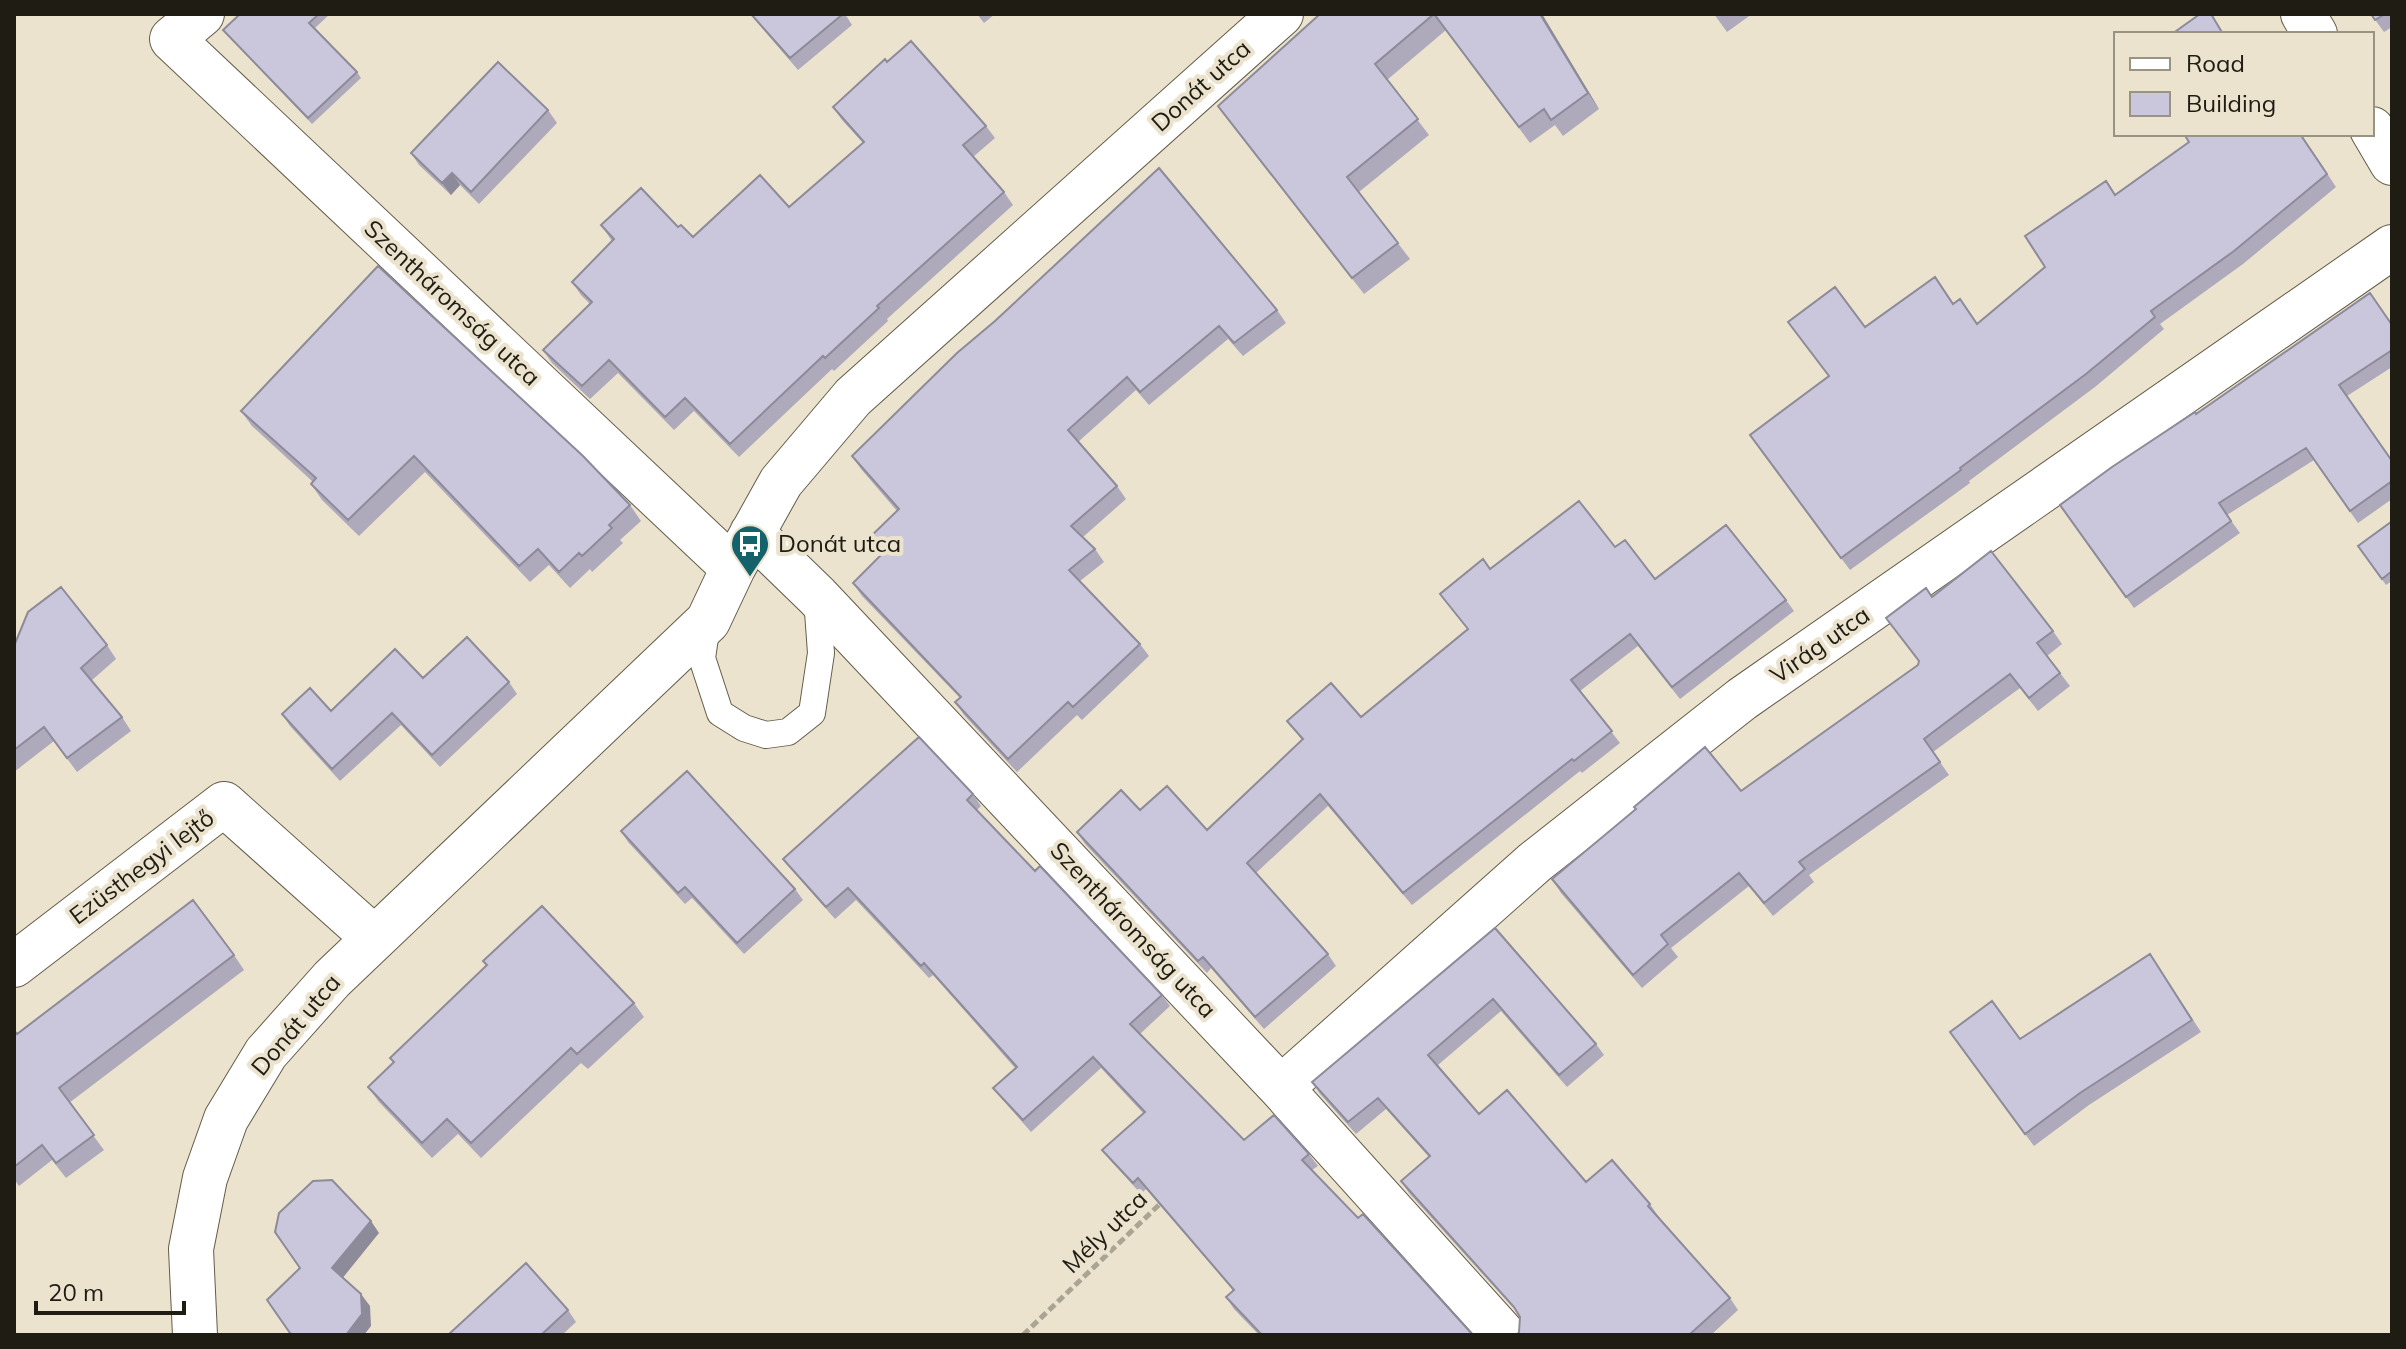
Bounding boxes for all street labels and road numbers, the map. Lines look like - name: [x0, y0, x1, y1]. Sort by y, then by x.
- street label: Donát utca: [1145, 33, 1256, 138]
- street label: Szentháromság utca: [358, 213, 547, 392]
- street label: Virág utca: [1764, 599, 1875, 689]
- street label: Ezüsthegyi lejtő: [63, 802, 220, 930]
- street label: Szentháromság utca: [1044, 835, 1223, 1024]
- street label: Donát utca: [244, 968, 346, 1081]
- street label: Mély utca: [1056, 1183, 1153, 1279]

